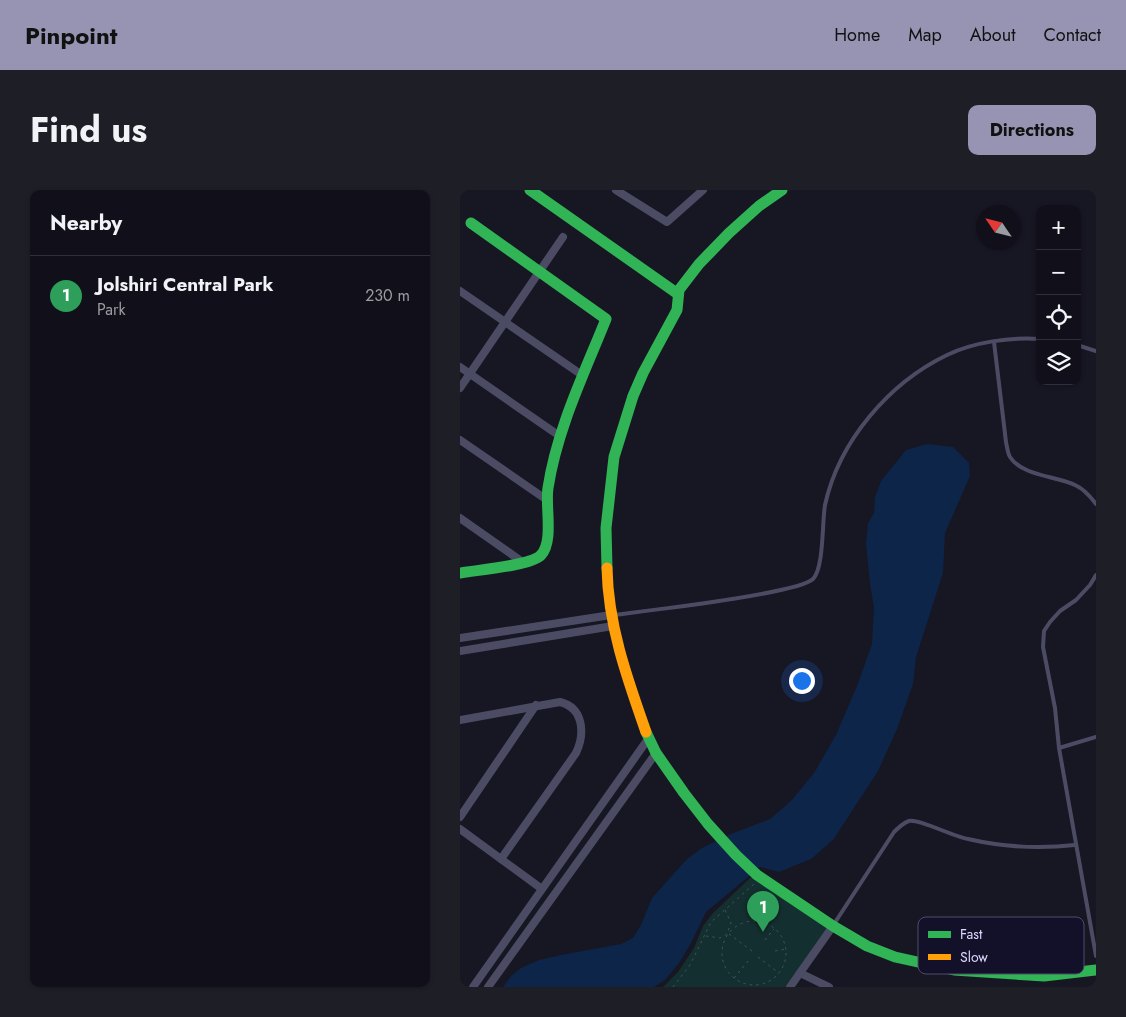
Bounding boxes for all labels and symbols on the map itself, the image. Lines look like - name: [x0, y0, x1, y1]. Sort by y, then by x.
- north arrow: [976, 205, 1021, 250]
- your location: [789, 668, 815, 694]
- pin: 1: [747, 891, 779, 932]
- legend: [918, 917, 1084, 974]
- text: Fast: [960, 924, 983, 944]
- text: Slow: [960, 947, 988, 967]

